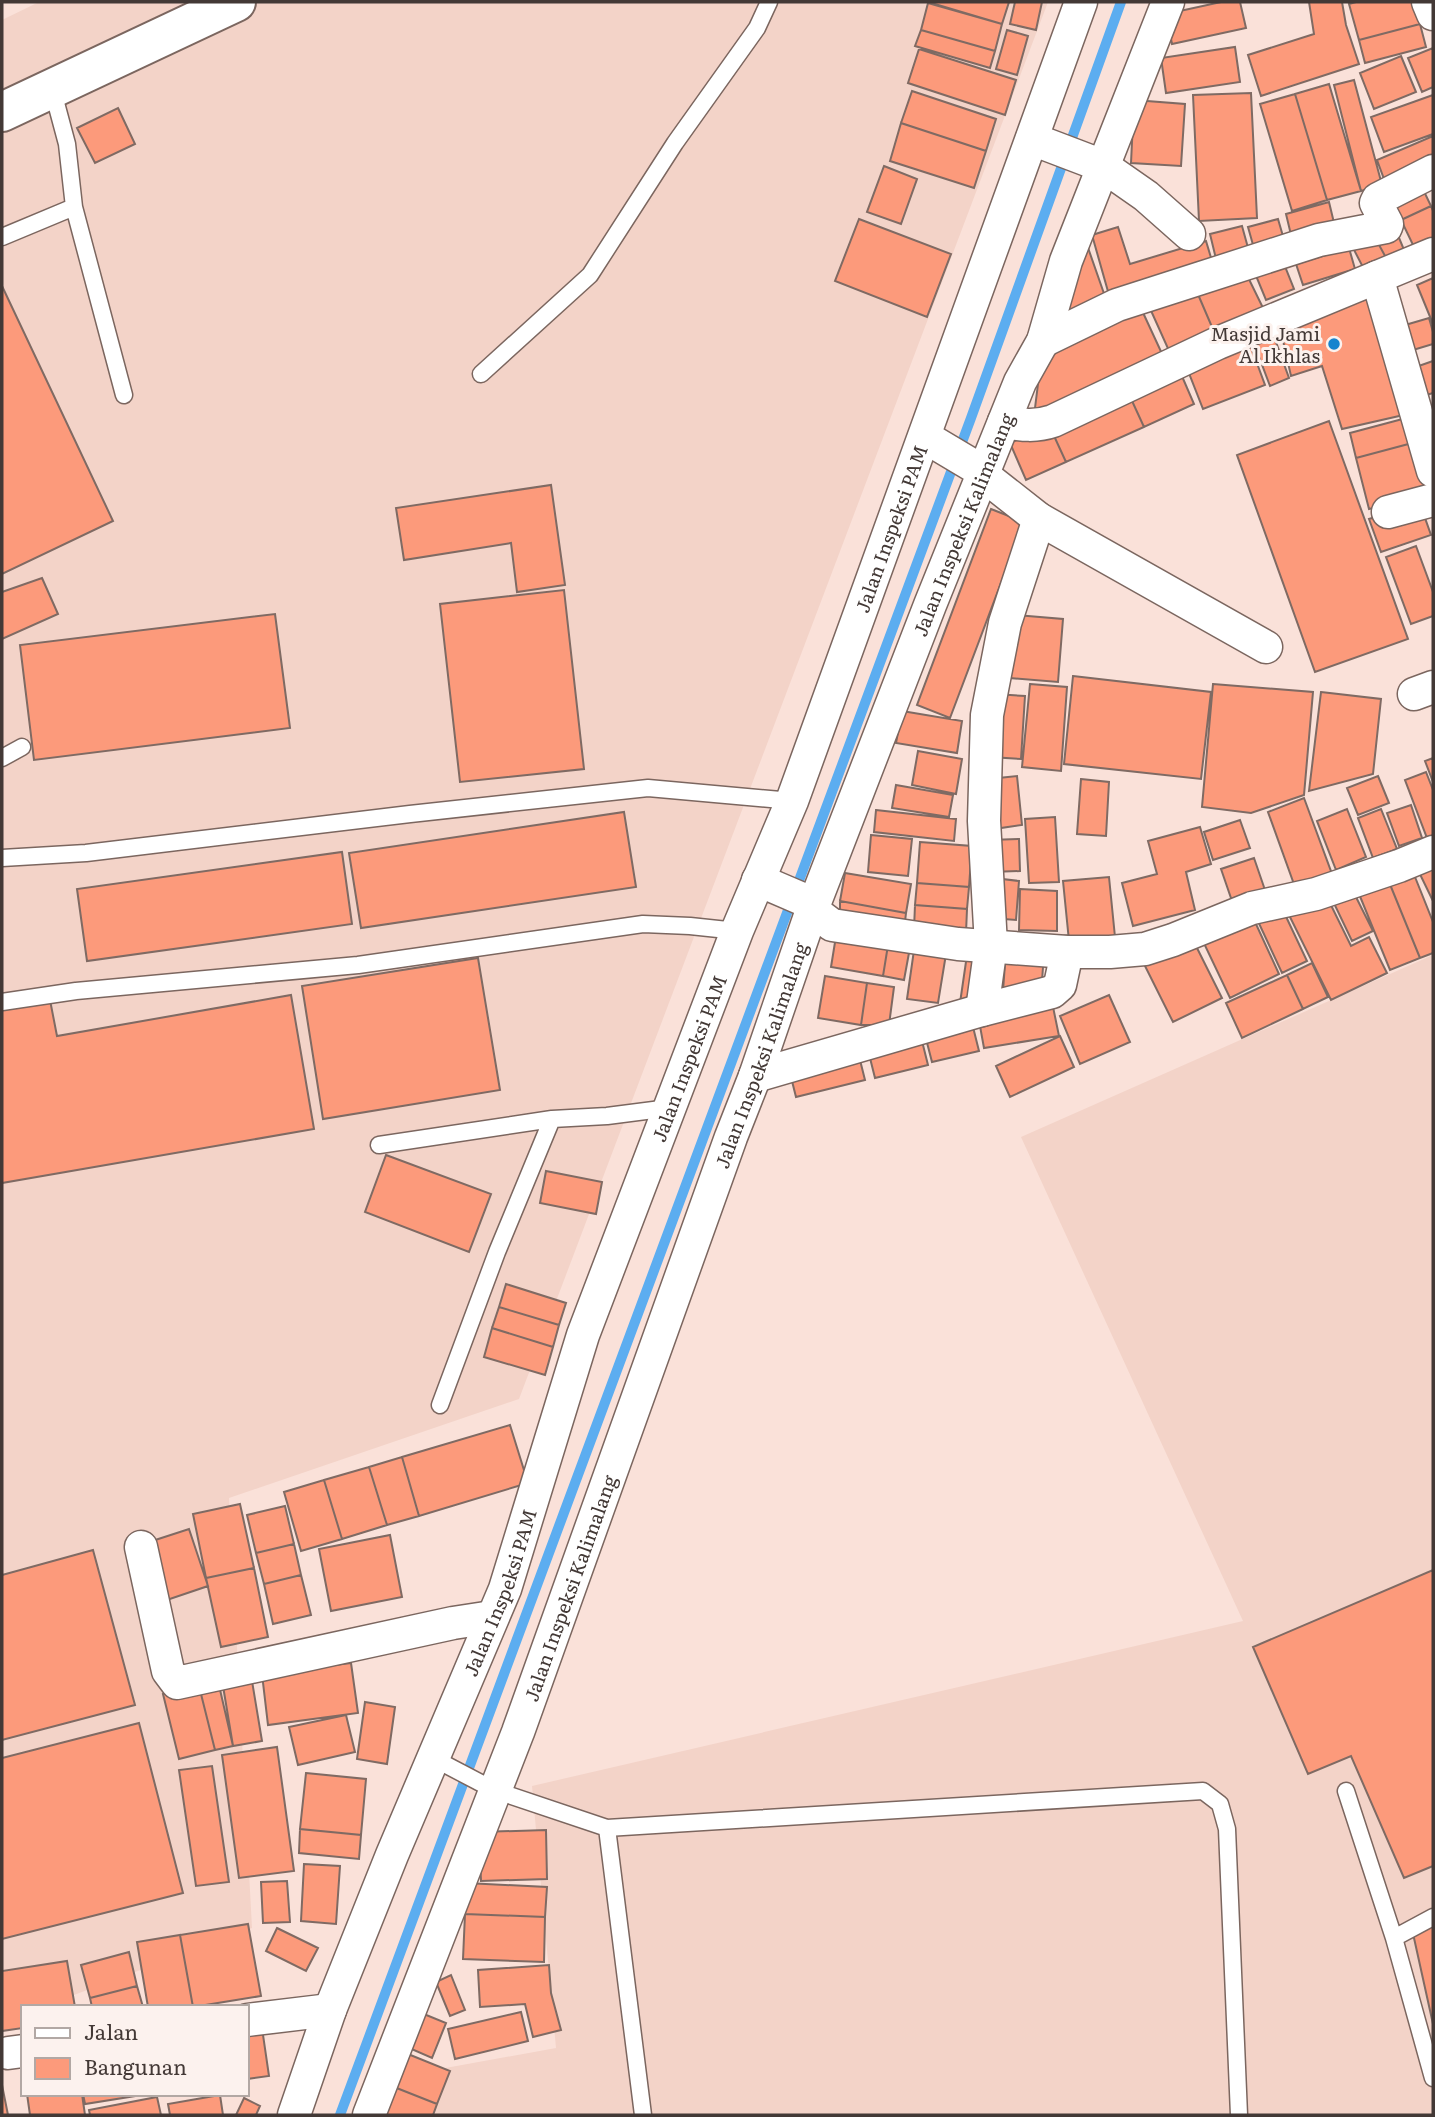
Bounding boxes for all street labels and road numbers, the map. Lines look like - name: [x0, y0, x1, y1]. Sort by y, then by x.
- street label: Jalan Inspeksi Kalimalang: [905, 408, 1020, 640]
- street label: Jalan Inspeksi PAM: [847, 441, 934, 616]
- street label: Jalan Inspeksi Kalimalang: [707, 938, 814, 1172]
- street label: Jalan Inspeksi PAM: [644, 971, 733, 1146]
- street label: Jalan Inspeksi Kalimalang: [516, 1471, 623, 1705]
- street label: Jalan Inspeksi PAM: [456, 1505, 543, 1680]

